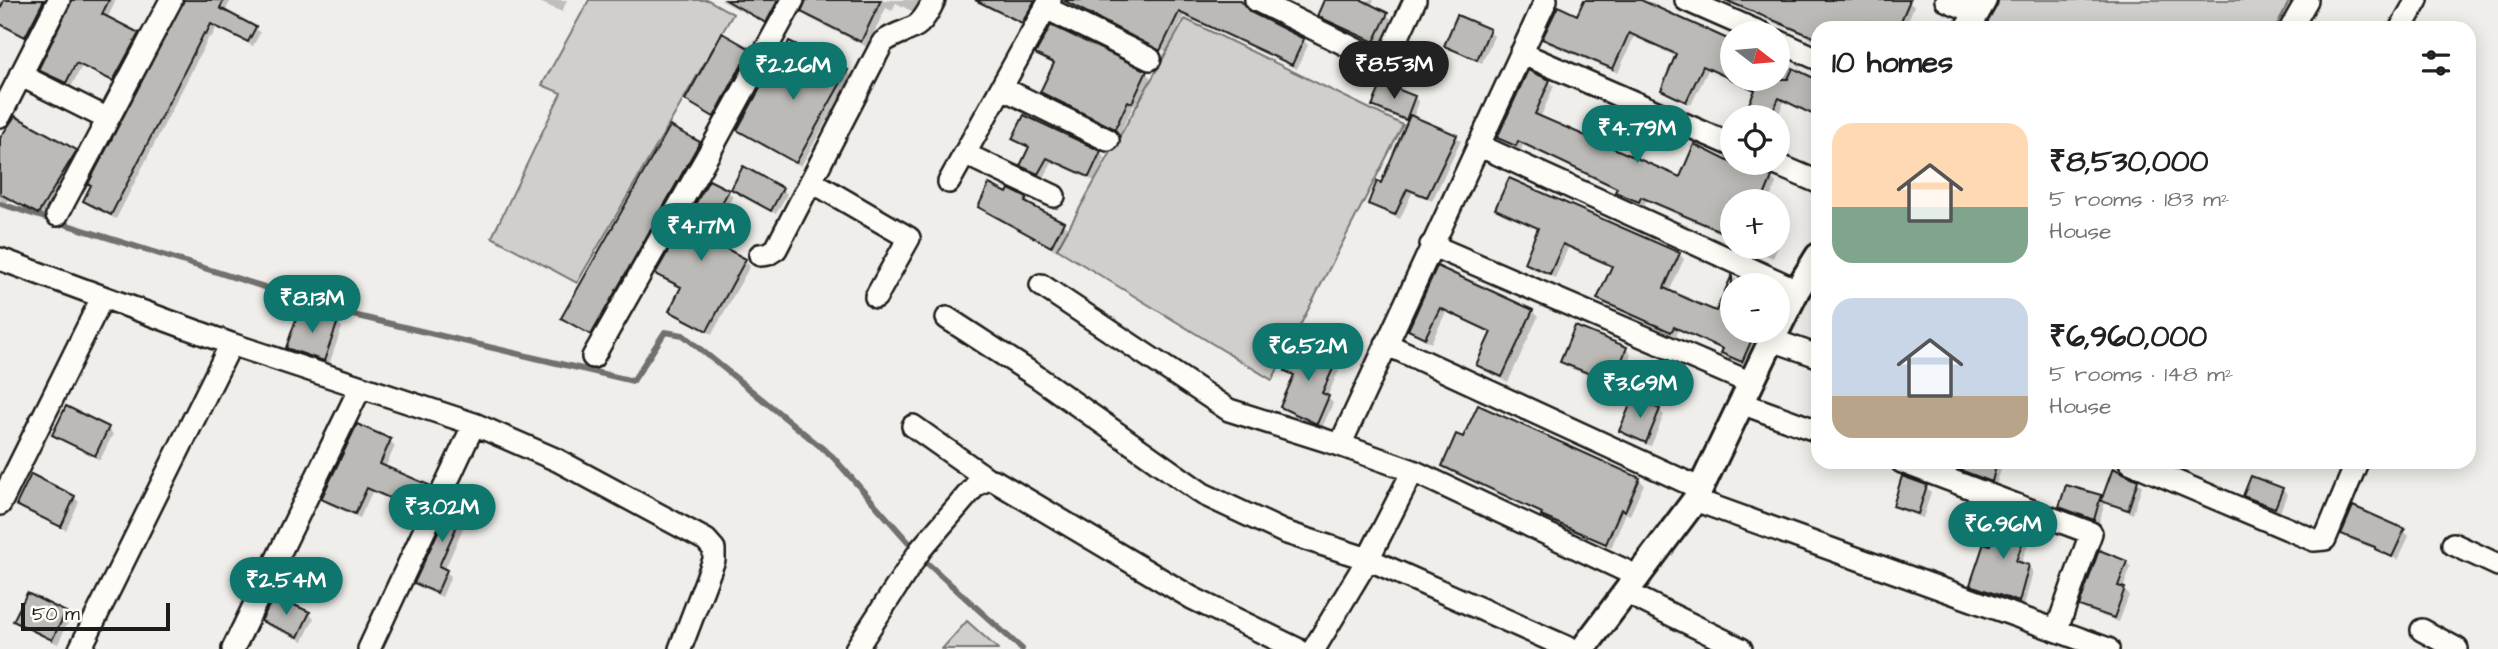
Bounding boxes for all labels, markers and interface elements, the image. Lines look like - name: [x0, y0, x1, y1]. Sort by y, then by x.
- north arrow: [1720, 21, 1790, 91]
- map controls: [1720, 21, 1790, 343]
- pin: ₹2.26M: [736, 42, 850, 102]
- pin: ₹8.53M: [1337, 42, 1451, 101]
- text: 10 homes: [1832, 42, 1953, 84]
- icon: filters: [2417, 44, 2455, 82]
- text: ₹8.53M: [1355, 48, 1433, 80]
- text: ₹2.26M: [755, 49, 831, 81]
- button: locate: [1720, 105, 1790, 175]
- pin: ₹4.79M: [1580, 106, 1694, 165]
- text: ₹4.79M: [1598, 112, 1676, 144]
- text: ₹8,530,000: [2049, 141, 2208, 183]
- icon: home: [1888, 151, 1972, 235]
- text: 5 rooms · 183 m²: [2049, 183, 2229, 215]
- button: +: [1720, 189, 1790, 259]
- pin: ₹4.17M: [644, 204, 758, 263]
- text: ₹4.17M: [667, 210, 735, 242]
- text: House: [2049, 215, 2112, 247]
- button: −: [1720, 273, 1790, 343]
- pin: ₹8.13M: [255, 276, 369, 335]
- text: ₹8.13M: [280, 282, 344, 314]
- text: ₹6,960,000: [2049, 316, 2207, 358]
- pin: ₹6.52M: [1251, 324, 1365, 383]
- icon: home: [1888, 326, 1972, 410]
- text: ₹6.52M: [1268, 330, 1348, 362]
- text: 5 rooms · 148 m²: [2049, 358, 2233, 390]
- pin: ₹3.69M: [1583, 360, 1697, 420]
- text: ₹3.69M: [1603, 367, 1677, 399]
- text: House: [2049, 390, 2112, 422]
- pin: ₹3.02M: [385, 484, 499, 544]
- text: ₹3.02M: [405, 491, 479, 523]
- pin: ₹6.96M: [1946, 502, 2060, 561]
- text: ₹6.96M: [1964, 508, 2042, 540]
- pin: ₹2.54M: [229, 558, 343, 617]
- text: ₹2.54M: [246, 564, 326, 596]
- scale bar: [21, 600, 170, 632]
- text: 50 m: [32, 601, 80, 628]

